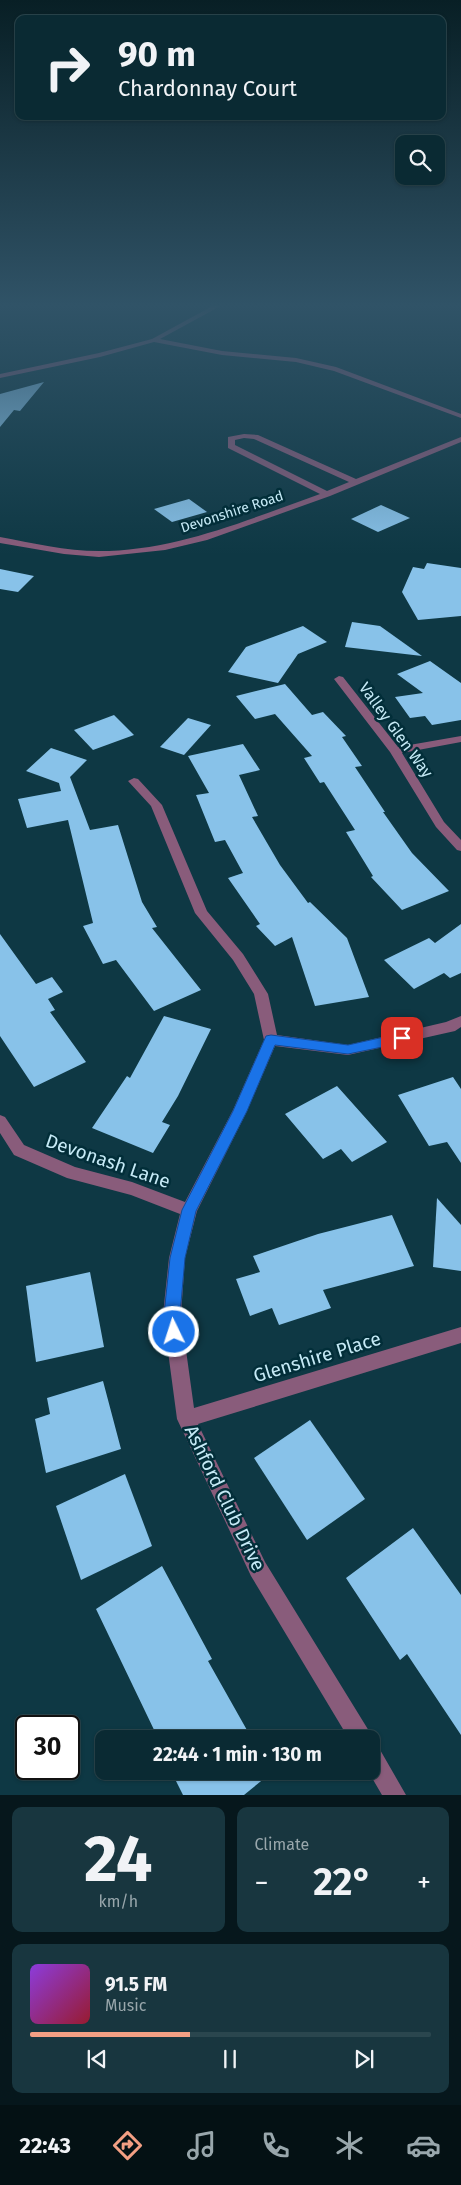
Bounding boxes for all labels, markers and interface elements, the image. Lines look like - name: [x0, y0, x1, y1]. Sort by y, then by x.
- text: 90 m: [118, 33, 196, 75]
- icon: right: [35, 35, 100, 100]
- text: Chardonnay Court: [118, 75, 297, 102]
- map controls: [395, 135, 445, 185]
- button: search: [395, 135, 445, 185]
- street label: Devonshire Road: [178, 487, 286, 537]
- street label: Valley Glen Way: [355, 679, 437, 781]
- pin: [381, 1017, 423, 1059]
- icon: arrive: [388, 1024, 416, 1052]
- street label: Devonash Lane: [43, 1129, 173, 1193]
- position arrow: [147, 1305, 199, 1357]
- street label: Glenshire Place: [250, 1327, 384, 1387]
- street label: Ashford Club Drive: [180, 1421, 270, 1575]
- speed limit sign: 30: [15, 1715, 80, 1780]
- text: 22:44 · 1 min · 130 m: [153, 1743, 322, 1766]
- text: 24: [84, 1820, 152, 1898]
- text: Climate: [255, 1835, 309, 1854]
- text: 22°: [313, 1859, 372, 1905]
- text: −: [255, 1866, 269, 1899]
- text: +: [417, 1866, 431, 1899]
- text: km/h: [98, 1892, 138, 1911]
- text: 91.5 FM: [105, 1973, 167, 1996]
- text: Music: [105, 1996, 146, 2015]
- icon: previous: [83, 2045, 111, 2073]
- icon: pause: [216, 2045, 244, 2073]
- icon: next: [350, 2045, 378, 2073]
- icon: directions: [110, 2128, 145, 2163]
- icon: music: [184, 2128, 219, 2163]
- icon: phone: [258, 2128, 293, 2163]
- icon: climate: [332, 2128, 367, 2163]
- icon: car: [406, 2128, 441, 2163]
- text: 22:43: [20, 2132, 71, 2159]

